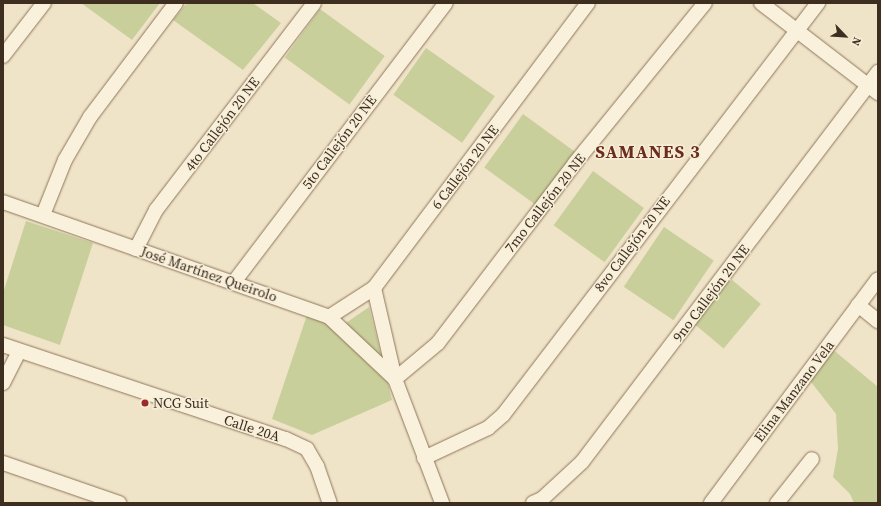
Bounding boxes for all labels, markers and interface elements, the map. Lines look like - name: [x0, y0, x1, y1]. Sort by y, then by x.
- north arrow: [825, 16, 865, 56]
- text: N: [848, 34, 865, 48]
- street label: 4to Callejón 20 NE: [181, 74, 263, 174]
- street label: 5to Callejón 20 NE: [298, 92, 380, 192]
- street label: 6 Callejón 20 NE: [428, 122, 502, 212]
- district label: SAMANES 3: [595, 141, 701, 163]
- street label: 7mo Callejón 20 NE: [501, 150, 589, 256]
- street label: 8vo Callejón 20 NE: [591, 193, 673, 295]
- street label: 9no Callejón 20 NE: [669, 241, 753, 345]
- street label: José Martínez Queirolo: [139, 243, 279, 305]
- street label: Elina Manzano Vela: [750, 337, 838, 445]
- place label: NCG Suit: [153, 395, 209, 411]
- marker: NCG Suit: [140, 398, 150, 408]
- street label: Calle 20A: [222, 411, 282, 445]

